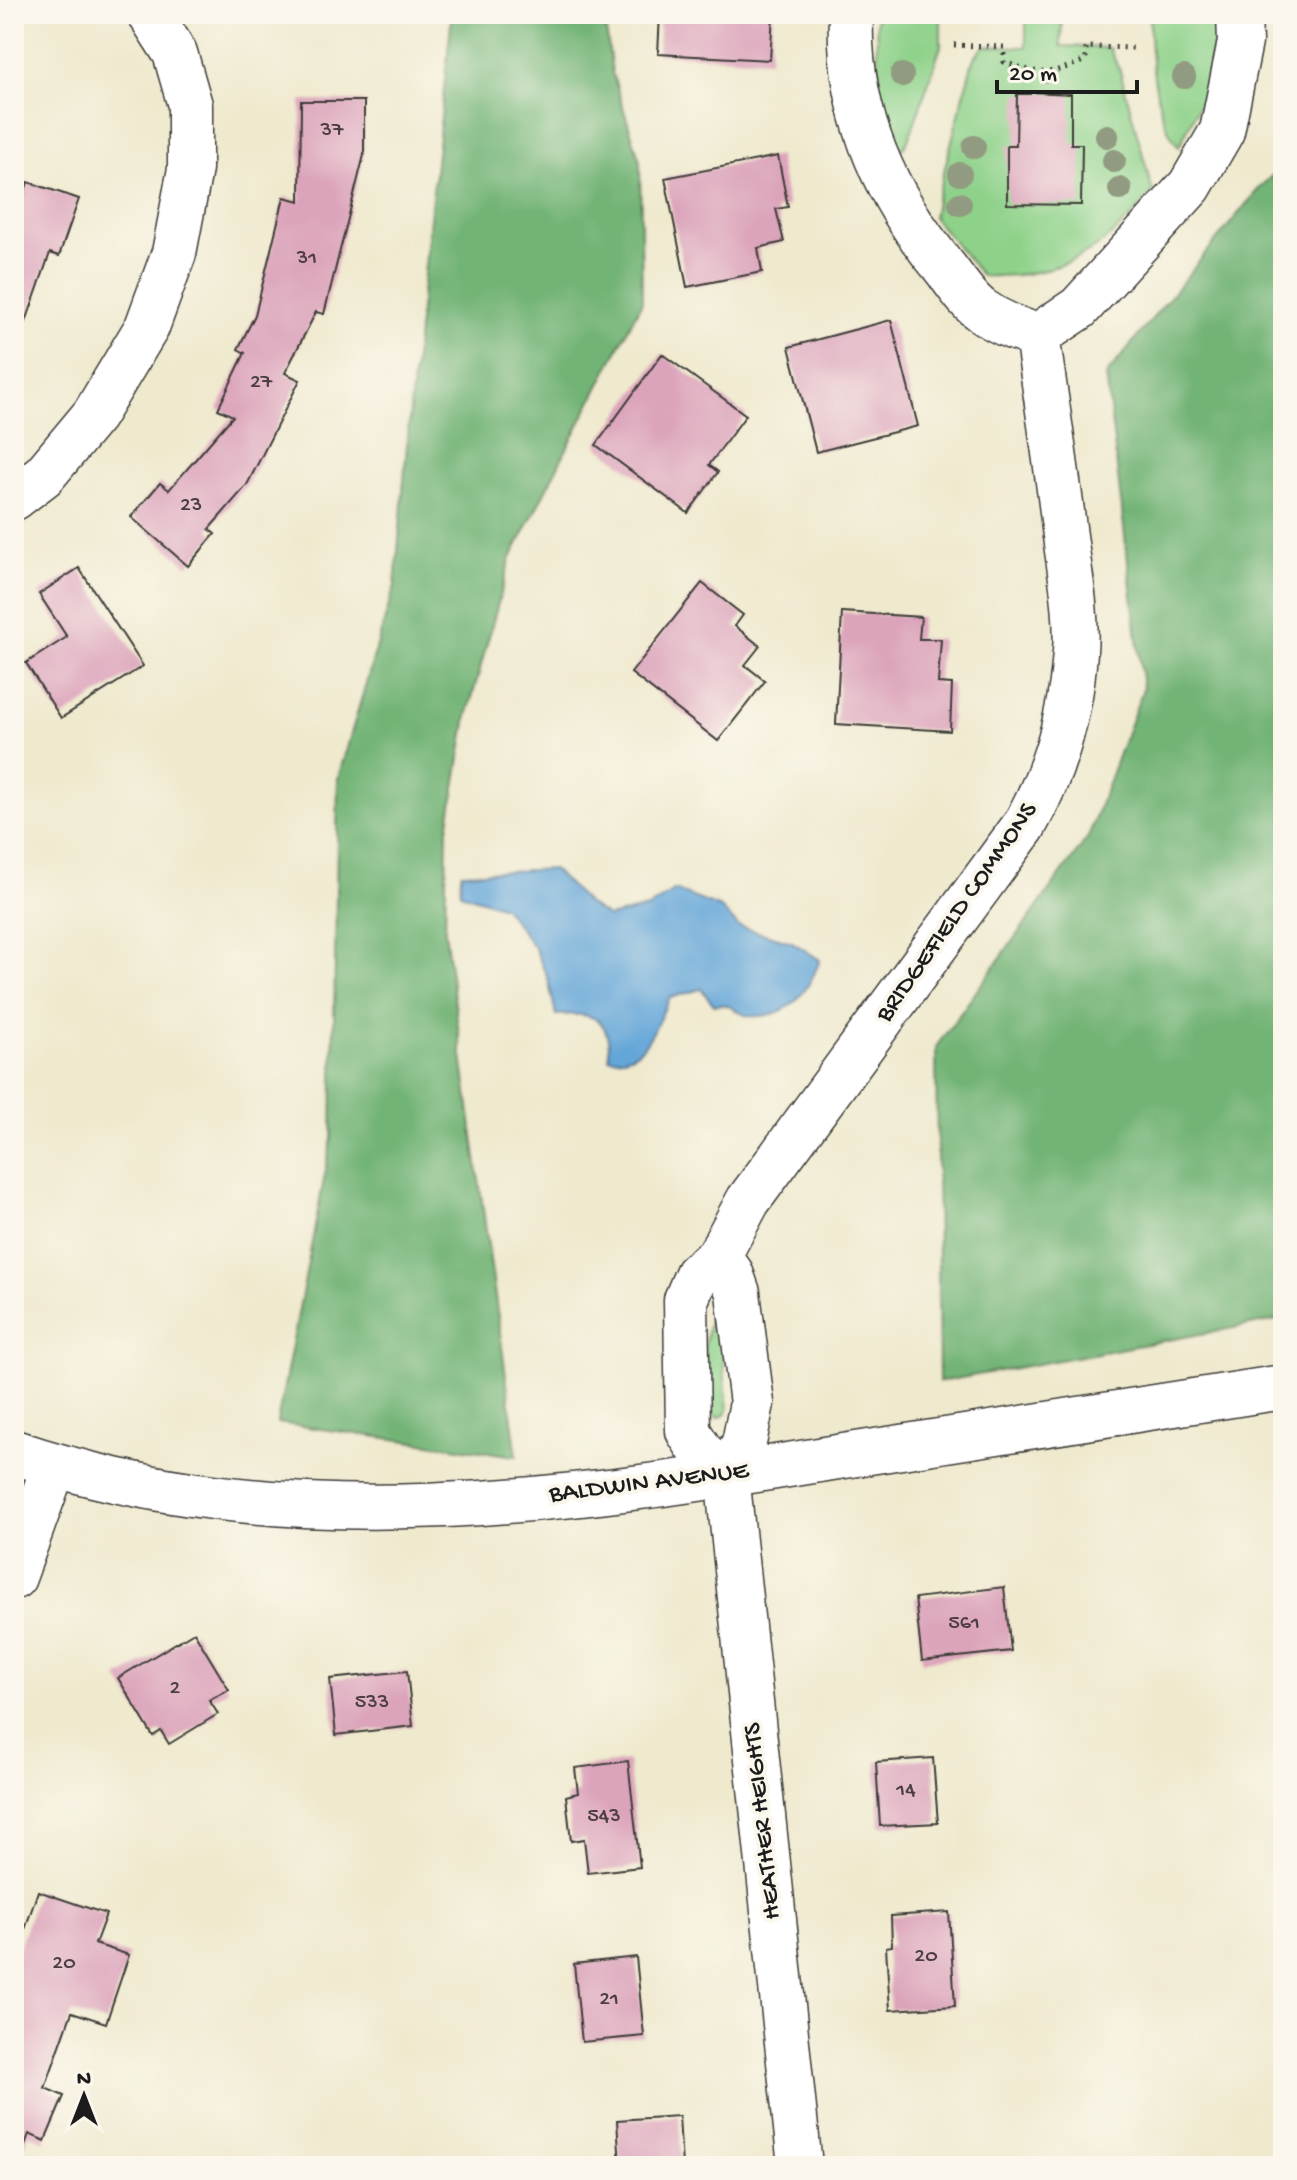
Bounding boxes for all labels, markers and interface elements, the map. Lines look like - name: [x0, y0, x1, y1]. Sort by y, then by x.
- scale bar: [997, 44, 1137, 94]
- text: 20 m: [1009, 61, 1057, 90]
- house number: 37: [320, 118, 344, 144]
- house number: 31: [296, 246, 317, 272]
- house number: 27: [250, 370, 273, 396]
- house number: 23: [180, 493, 202, 519]
- street label: BRIDGEFIELD COMMONS: [870, 796, 1046, 1030]
- street label: BALDWIN AVENUE: [546, 1456, 751, 1512]
- house number: 561: [948, 1611, 980, 1637]
- house number: 2: [170, 1676, 181, 1702]
- house number: 533: [355, 1690, 389, 1716]
- street label: HEATHER HEIGHTS: [738, 1720, 790, 1921]
- house number: 14: [895, 1778, 916, 1804]
- house number: 543: [587, 1804, 621, 1830]
- house number: 20: [914, 1944, 938, 1970]
- house number: 20: [52, 1951, 76, 1977]
- house number: 21: [599, 1987, 619, 2013]
- north arrow: [44, 2056, 124, 2136]
- text: N: [77, 2067, 91, 2093]

